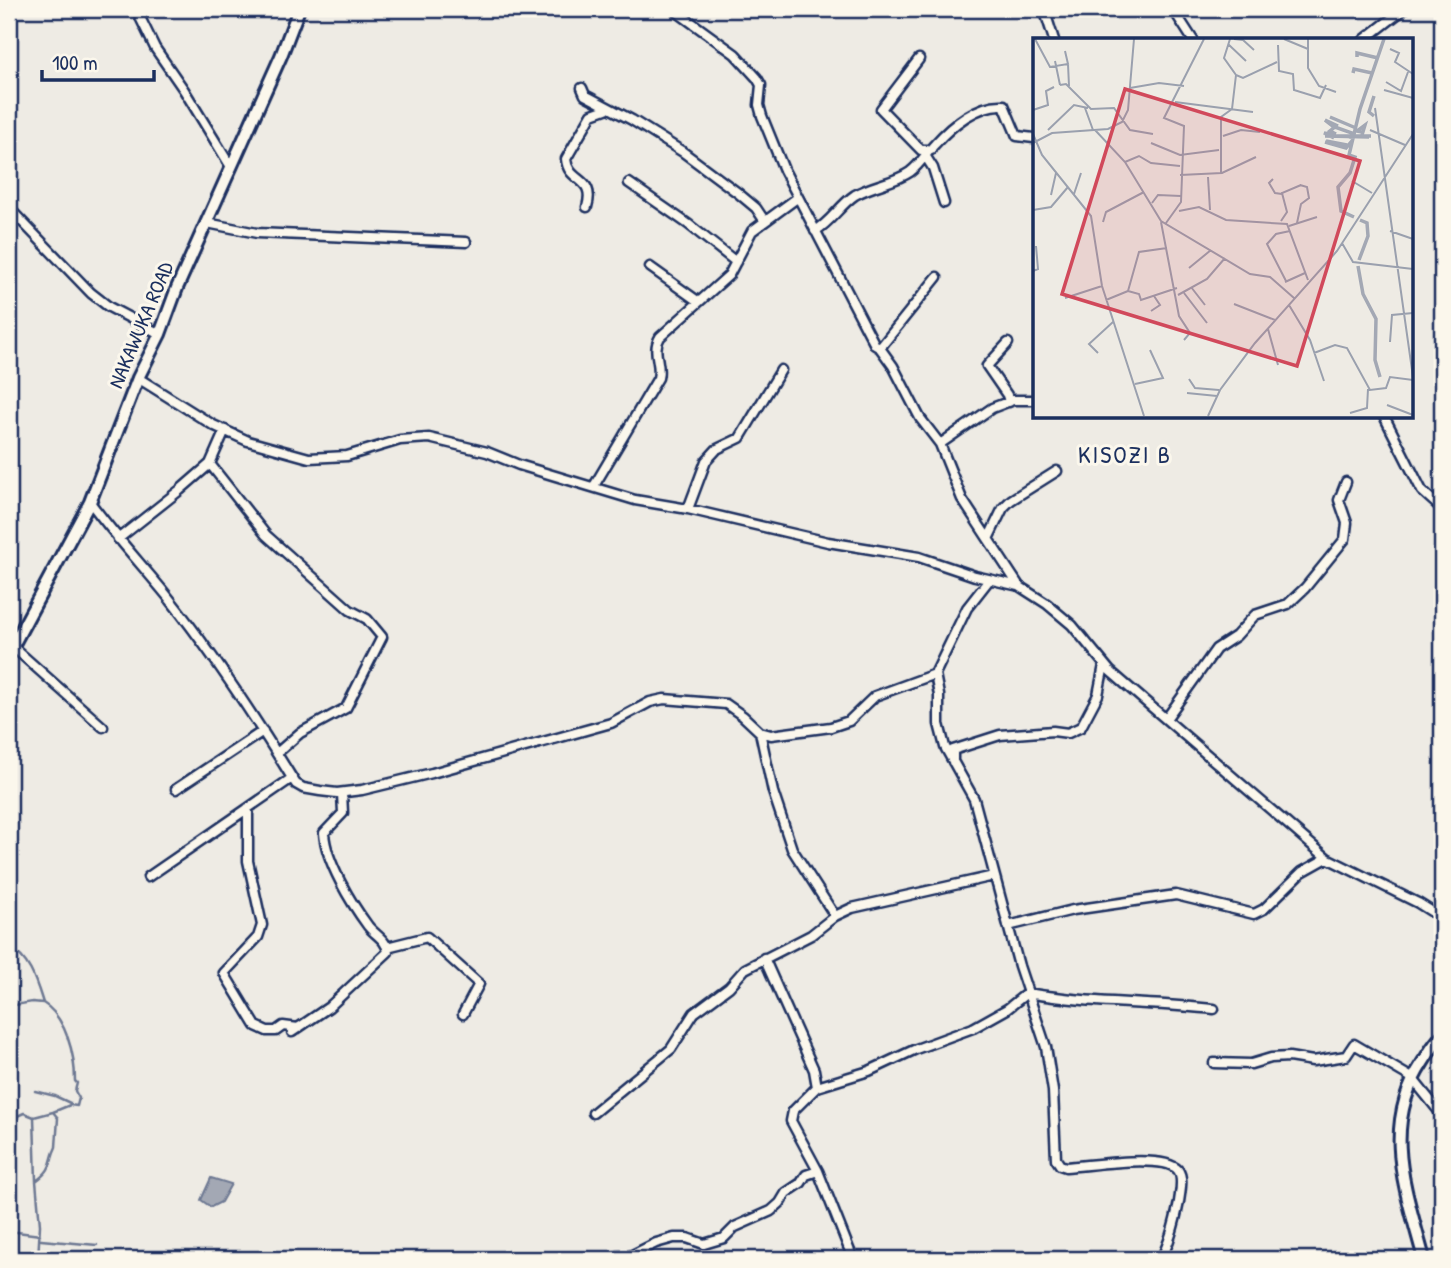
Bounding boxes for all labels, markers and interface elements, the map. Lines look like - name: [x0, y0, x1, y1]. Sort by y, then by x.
- scale bar: [42, 38, 154, 82]
- inset map: [1033, 38, 1412, 418]
- text: 100 m: [52, 48, 98, 77]
- street label: NAKAWUKA ROAD: [101, 257, 180, 392]
- district label: KISOZI B: [1078, 438, 1172, 470]

